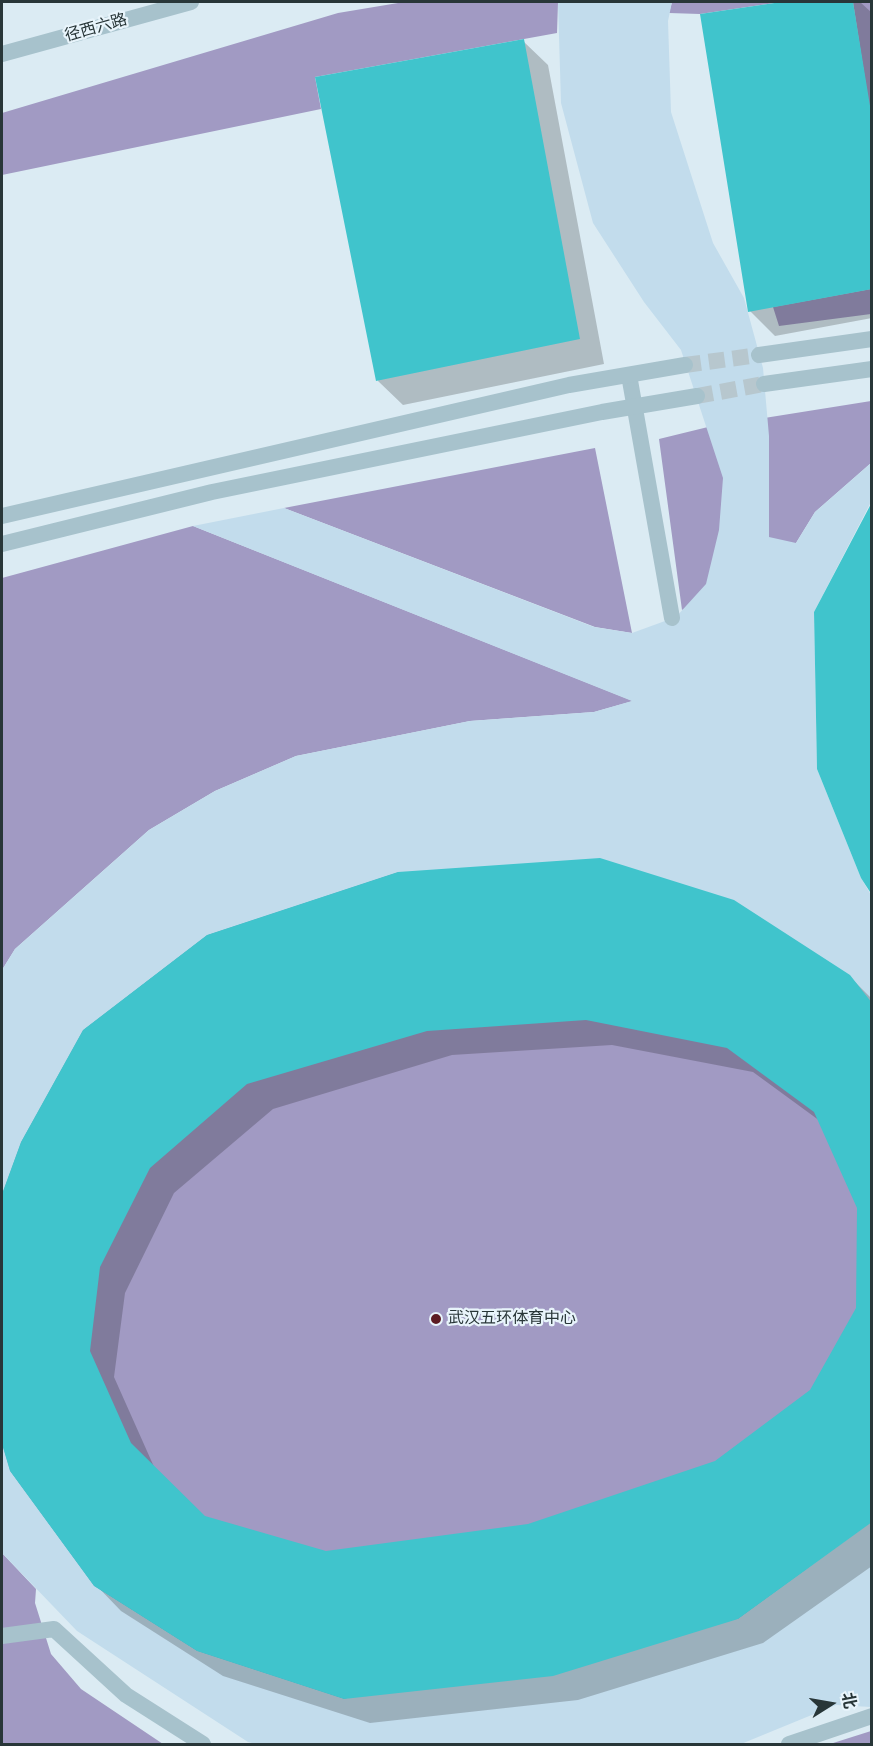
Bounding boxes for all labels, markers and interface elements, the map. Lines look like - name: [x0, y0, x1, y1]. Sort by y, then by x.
- street label: 径西六路: [63, 10, 129, 46]
- place label: 武汉五环体育中心: [448, 1309, 576, 1329]
- marker: 武汉五环体育中心: [429, 1312, 443, 1326]
- north arrow: [801, 1674, 861, 1734]
- text: 北: [838, 1691, 860, 1710]

